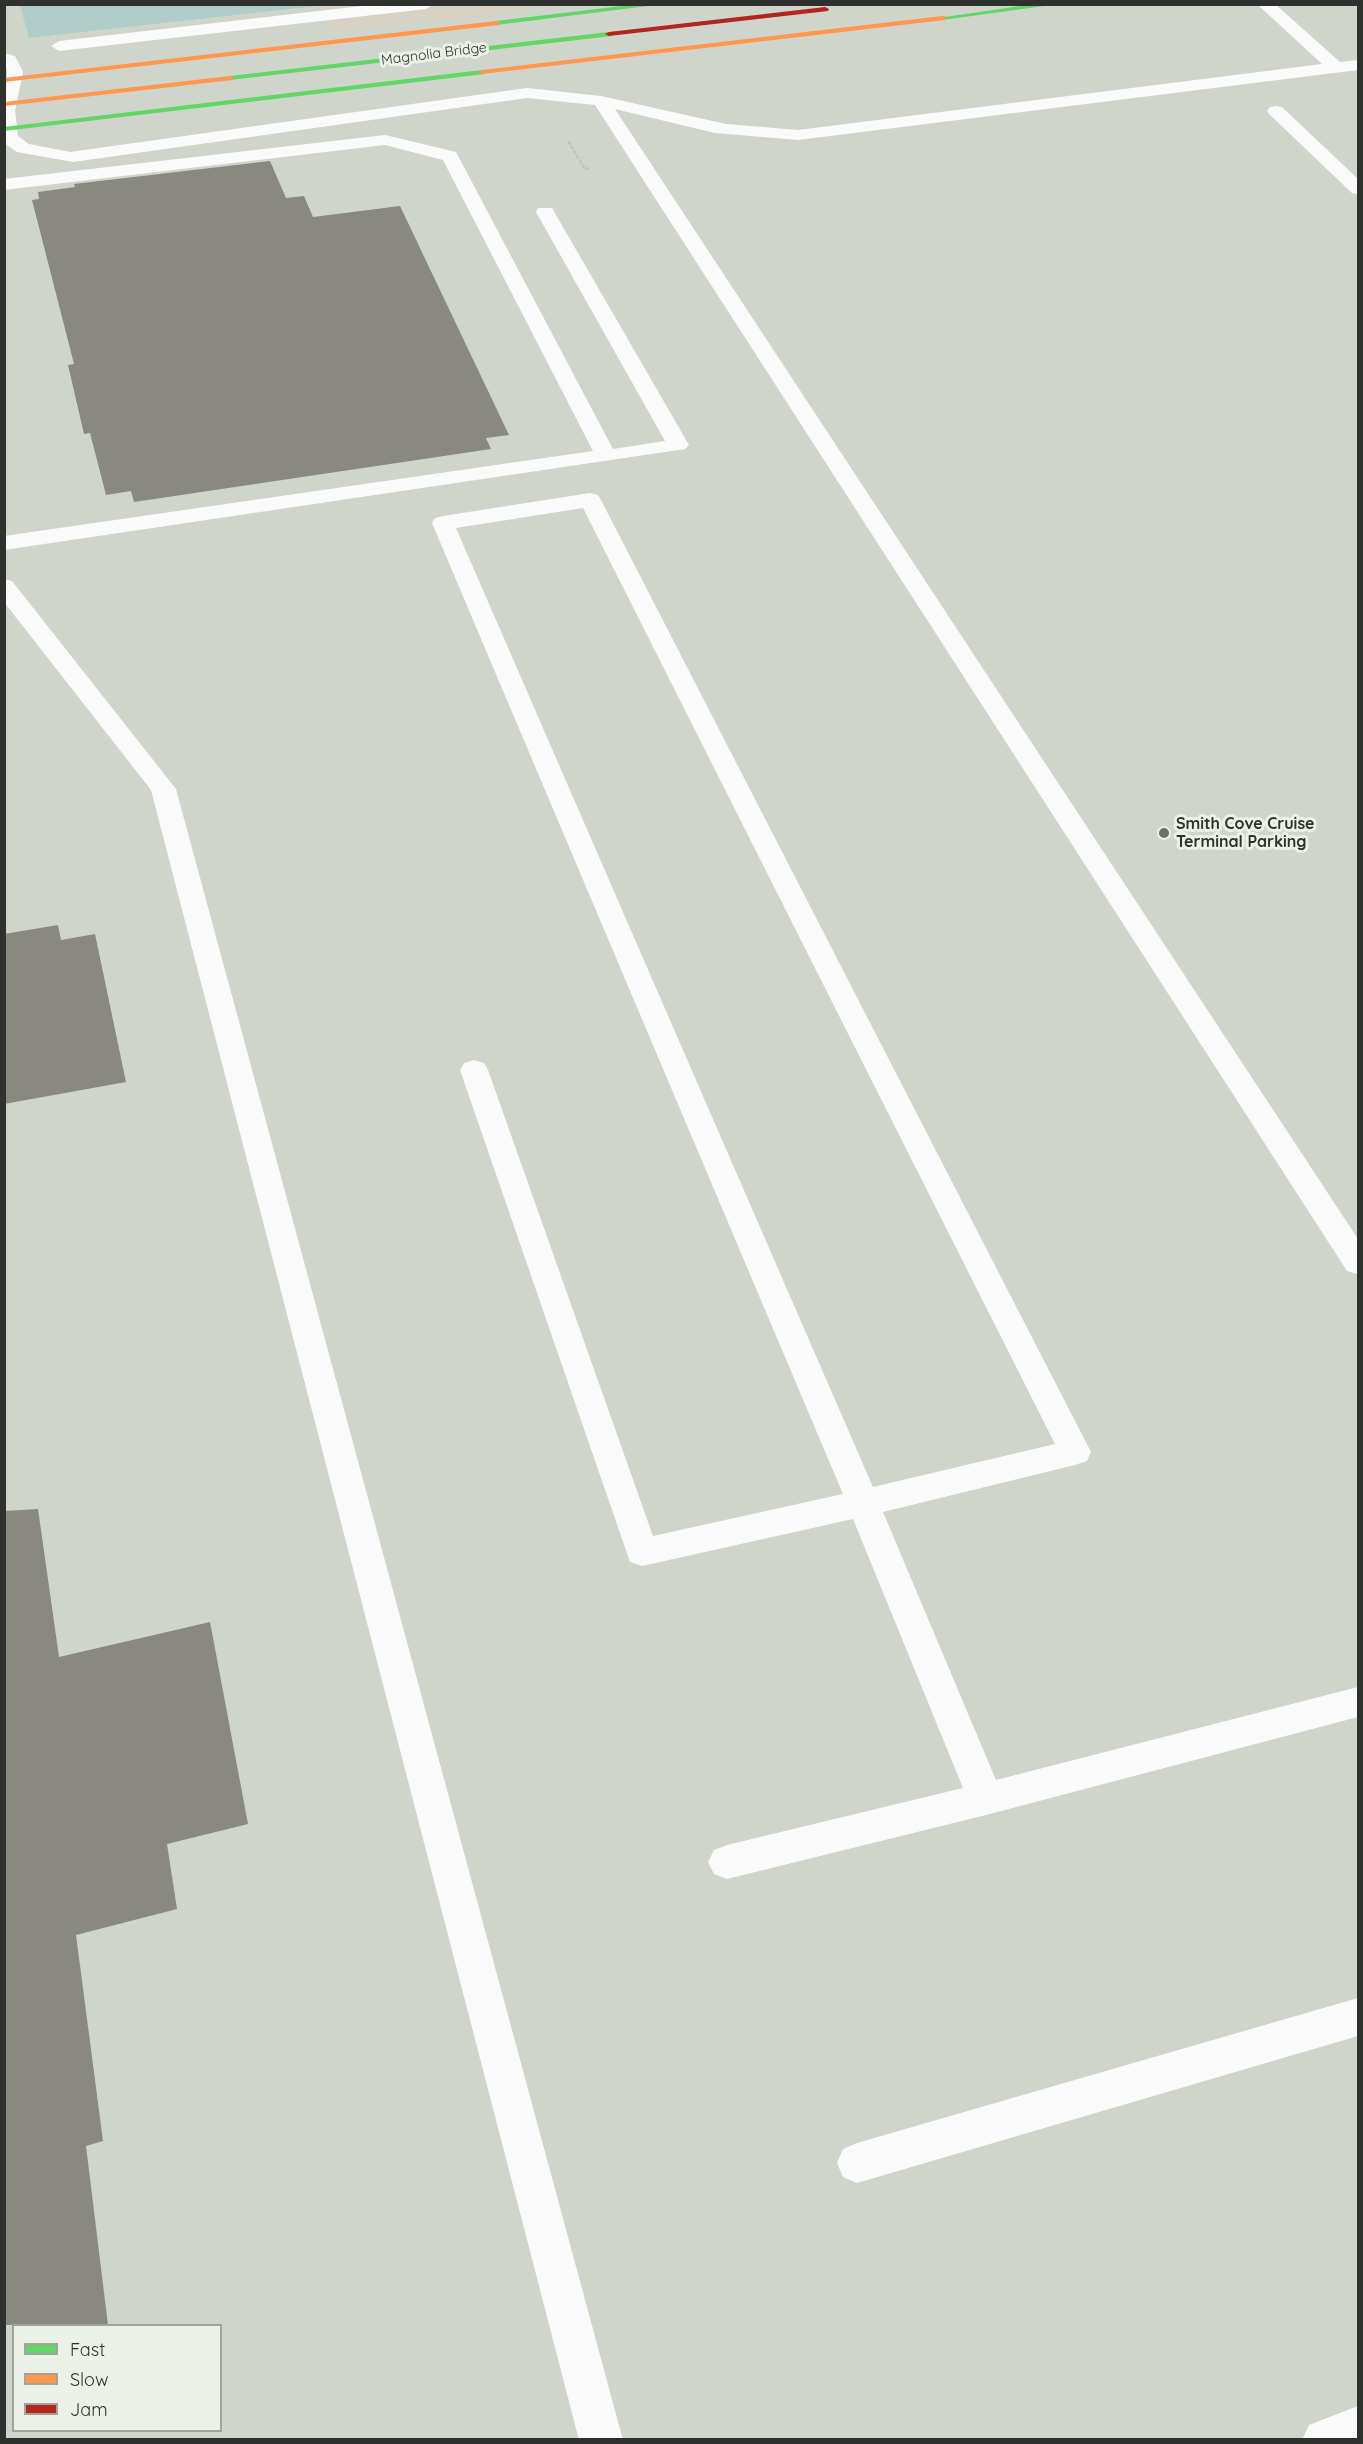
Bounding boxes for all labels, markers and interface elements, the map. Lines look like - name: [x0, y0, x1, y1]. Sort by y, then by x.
- street label: Magnolia Bridge: [380, 39, 488, 69]
- place label: Smith Cove Cruise Terminal Parking: [1176, 814, 1315, 852]
- marker: Smith Cove Cruise Terminal Parking: [1157, 826, 1171, 840]
- legend: [12, 2324, 222, 2432]
- text: Fast: [70, 2338, 105, 2361]
- text: Slow: [70, 2368, 108, 2391]
- text: Jam: [70, 2398, 108, 2421]

